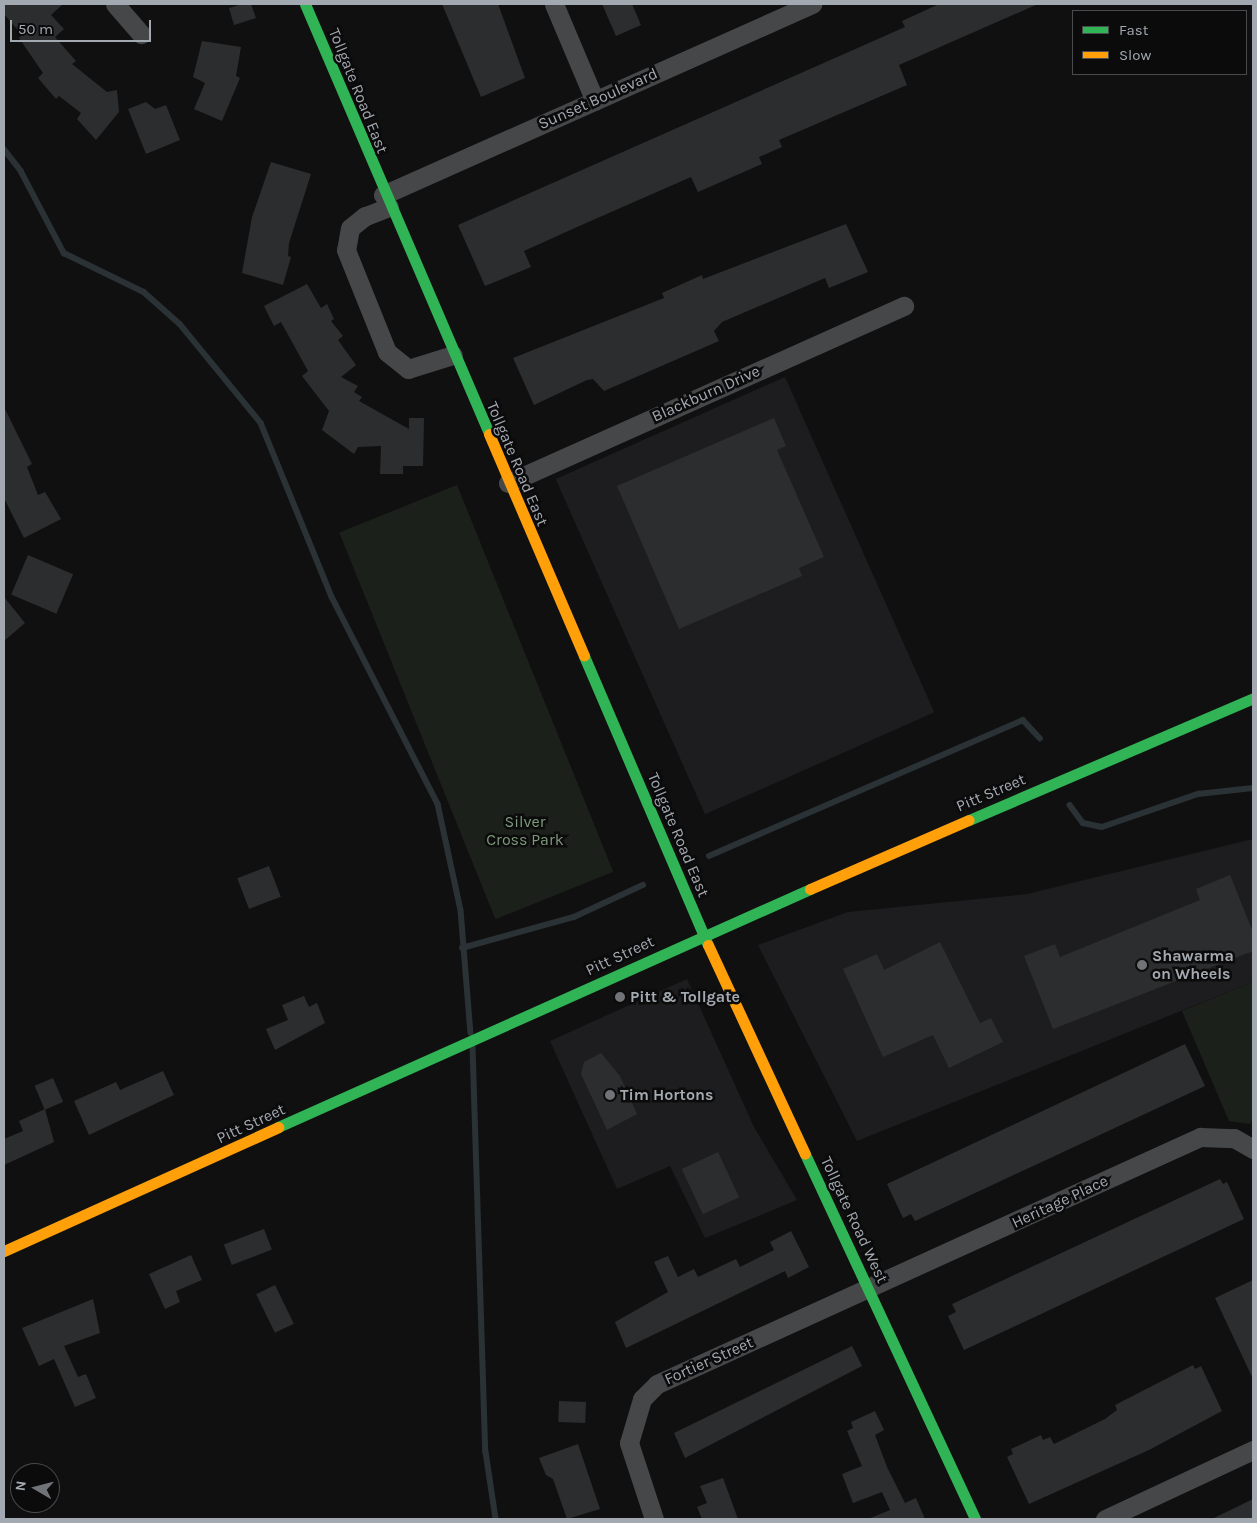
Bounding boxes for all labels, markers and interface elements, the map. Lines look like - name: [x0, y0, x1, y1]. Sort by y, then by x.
- scale bar: [12, 10, 154, 42]
- legend: [1072, 10, 1247, 75]
- text: 50 m: [18, 20, 53, 38]
- text: Fast: [1119, 21, 1148, 39]
- street label: Tollgate Road East: [324, 26, 392, 156]
- text: Slow: [1119, 46, 1151, 64]
- street label: Sunset Boulevard: [535, 64, 661, 134]
- street label: Blackburn Drive: [649, 362, 763, 426]
- street label: Tollgate Road East: [482, 399, 552, 529]
- street label: Tollgate Road East: [643, 770, 713, 900]
- street label: Pitt Street: [953, 770, 1029, 816]
- park label: Silver Cross Park: [486, 812, 564, 850]
- street label: Pitt Street: [583, 932, 657, 980]
- place label: Shawarma on Wheels: [1152, 946, 1234, 984]
- marker: Shawarma on Wheels: [1136, 959, 1148, 971]
- place label: Pitt & Tollgate: [630, 987, 740, 1007]
- marker: Pitt & Tollgate: [614, 991, 626, 1003]
- place label: Tim Hortons: [620, 1085, 713, 1105]
- marker: Tim Hortons: [604, 1089, 616, 1101]
- street label: Pitt Street: [214, 1100, 288, 1148]
- street label: Tollgate Road West: [816, 1154, 892, 1286]
- street label: Heritage Place: [1009, 1171, 1111, 1233]
- street label: Fortier Street: [662, 1333, 756, 1389]
- north arrow: [10, 1463, 60, 1513]
- text: N: [12, 1480, 30, 1492]

